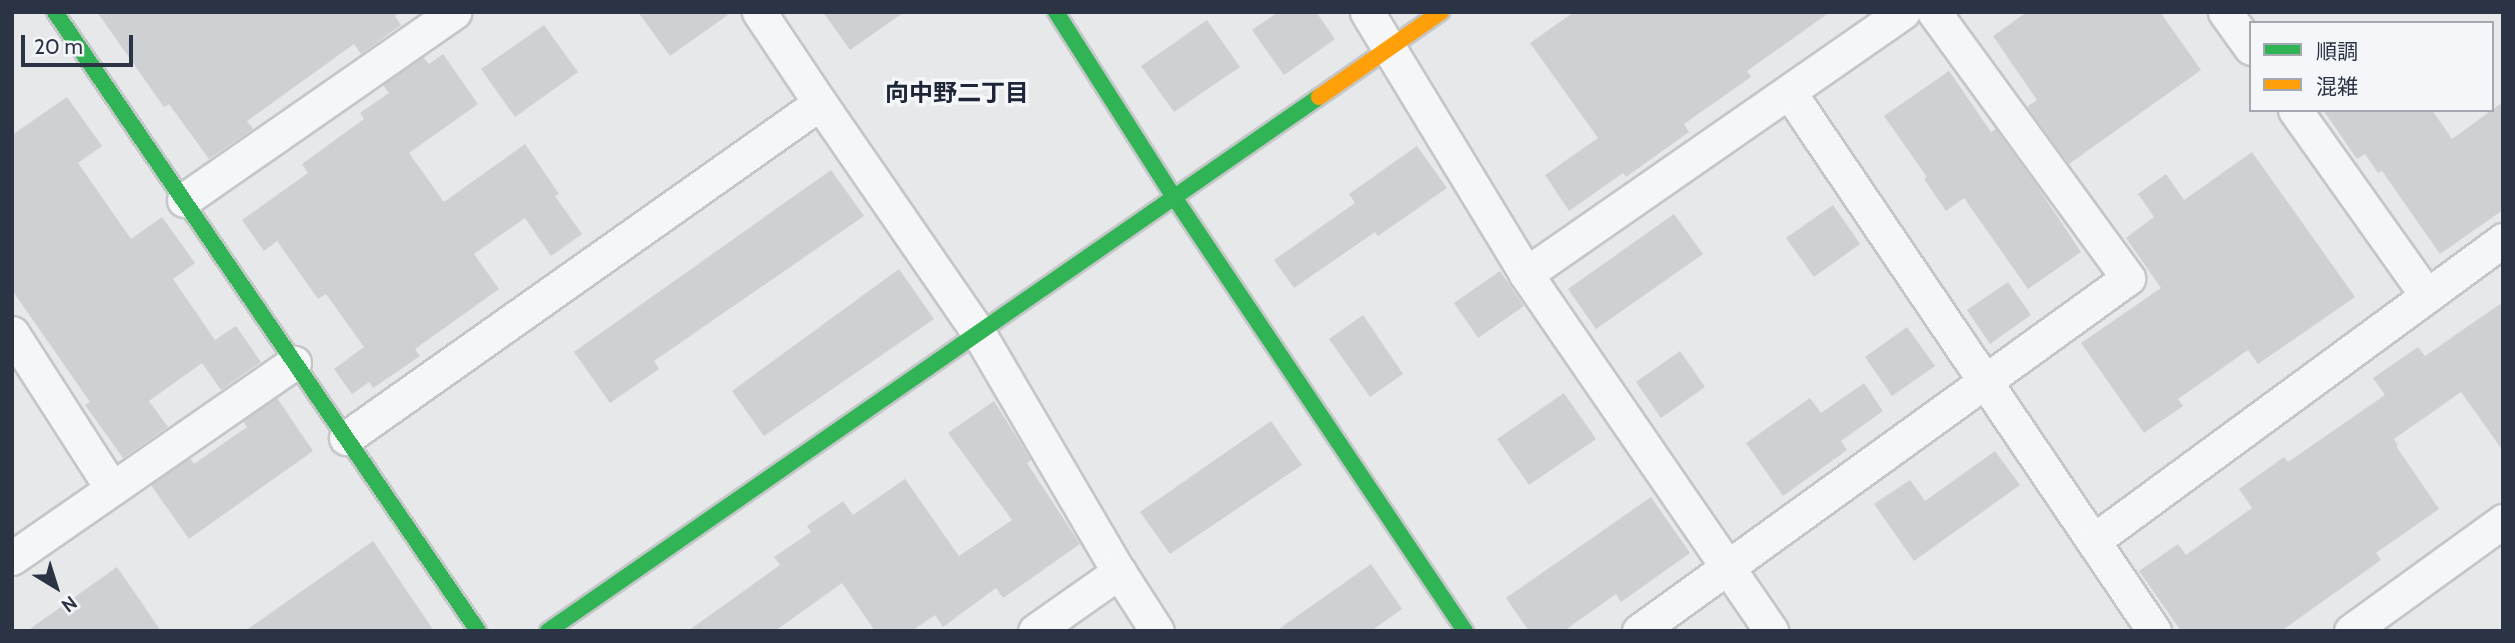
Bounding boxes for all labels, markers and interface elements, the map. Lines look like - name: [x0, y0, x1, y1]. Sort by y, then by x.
- scale bar: [24, 21, 136, 65]
- legend: [2249, 21, 2494, 112]
- text: 20 m: [34, 34, 83, 59]
- text: 順調: [2316, 39, 2358, 64]
- text: 混雑: [2316, 74, 2358, 99]
- district label: 向中野二丁目: [885, 79, 1029, 107]
- north arrow: [21, 552, 91, 622]
- text: N: [57, 591, 82, 617]

